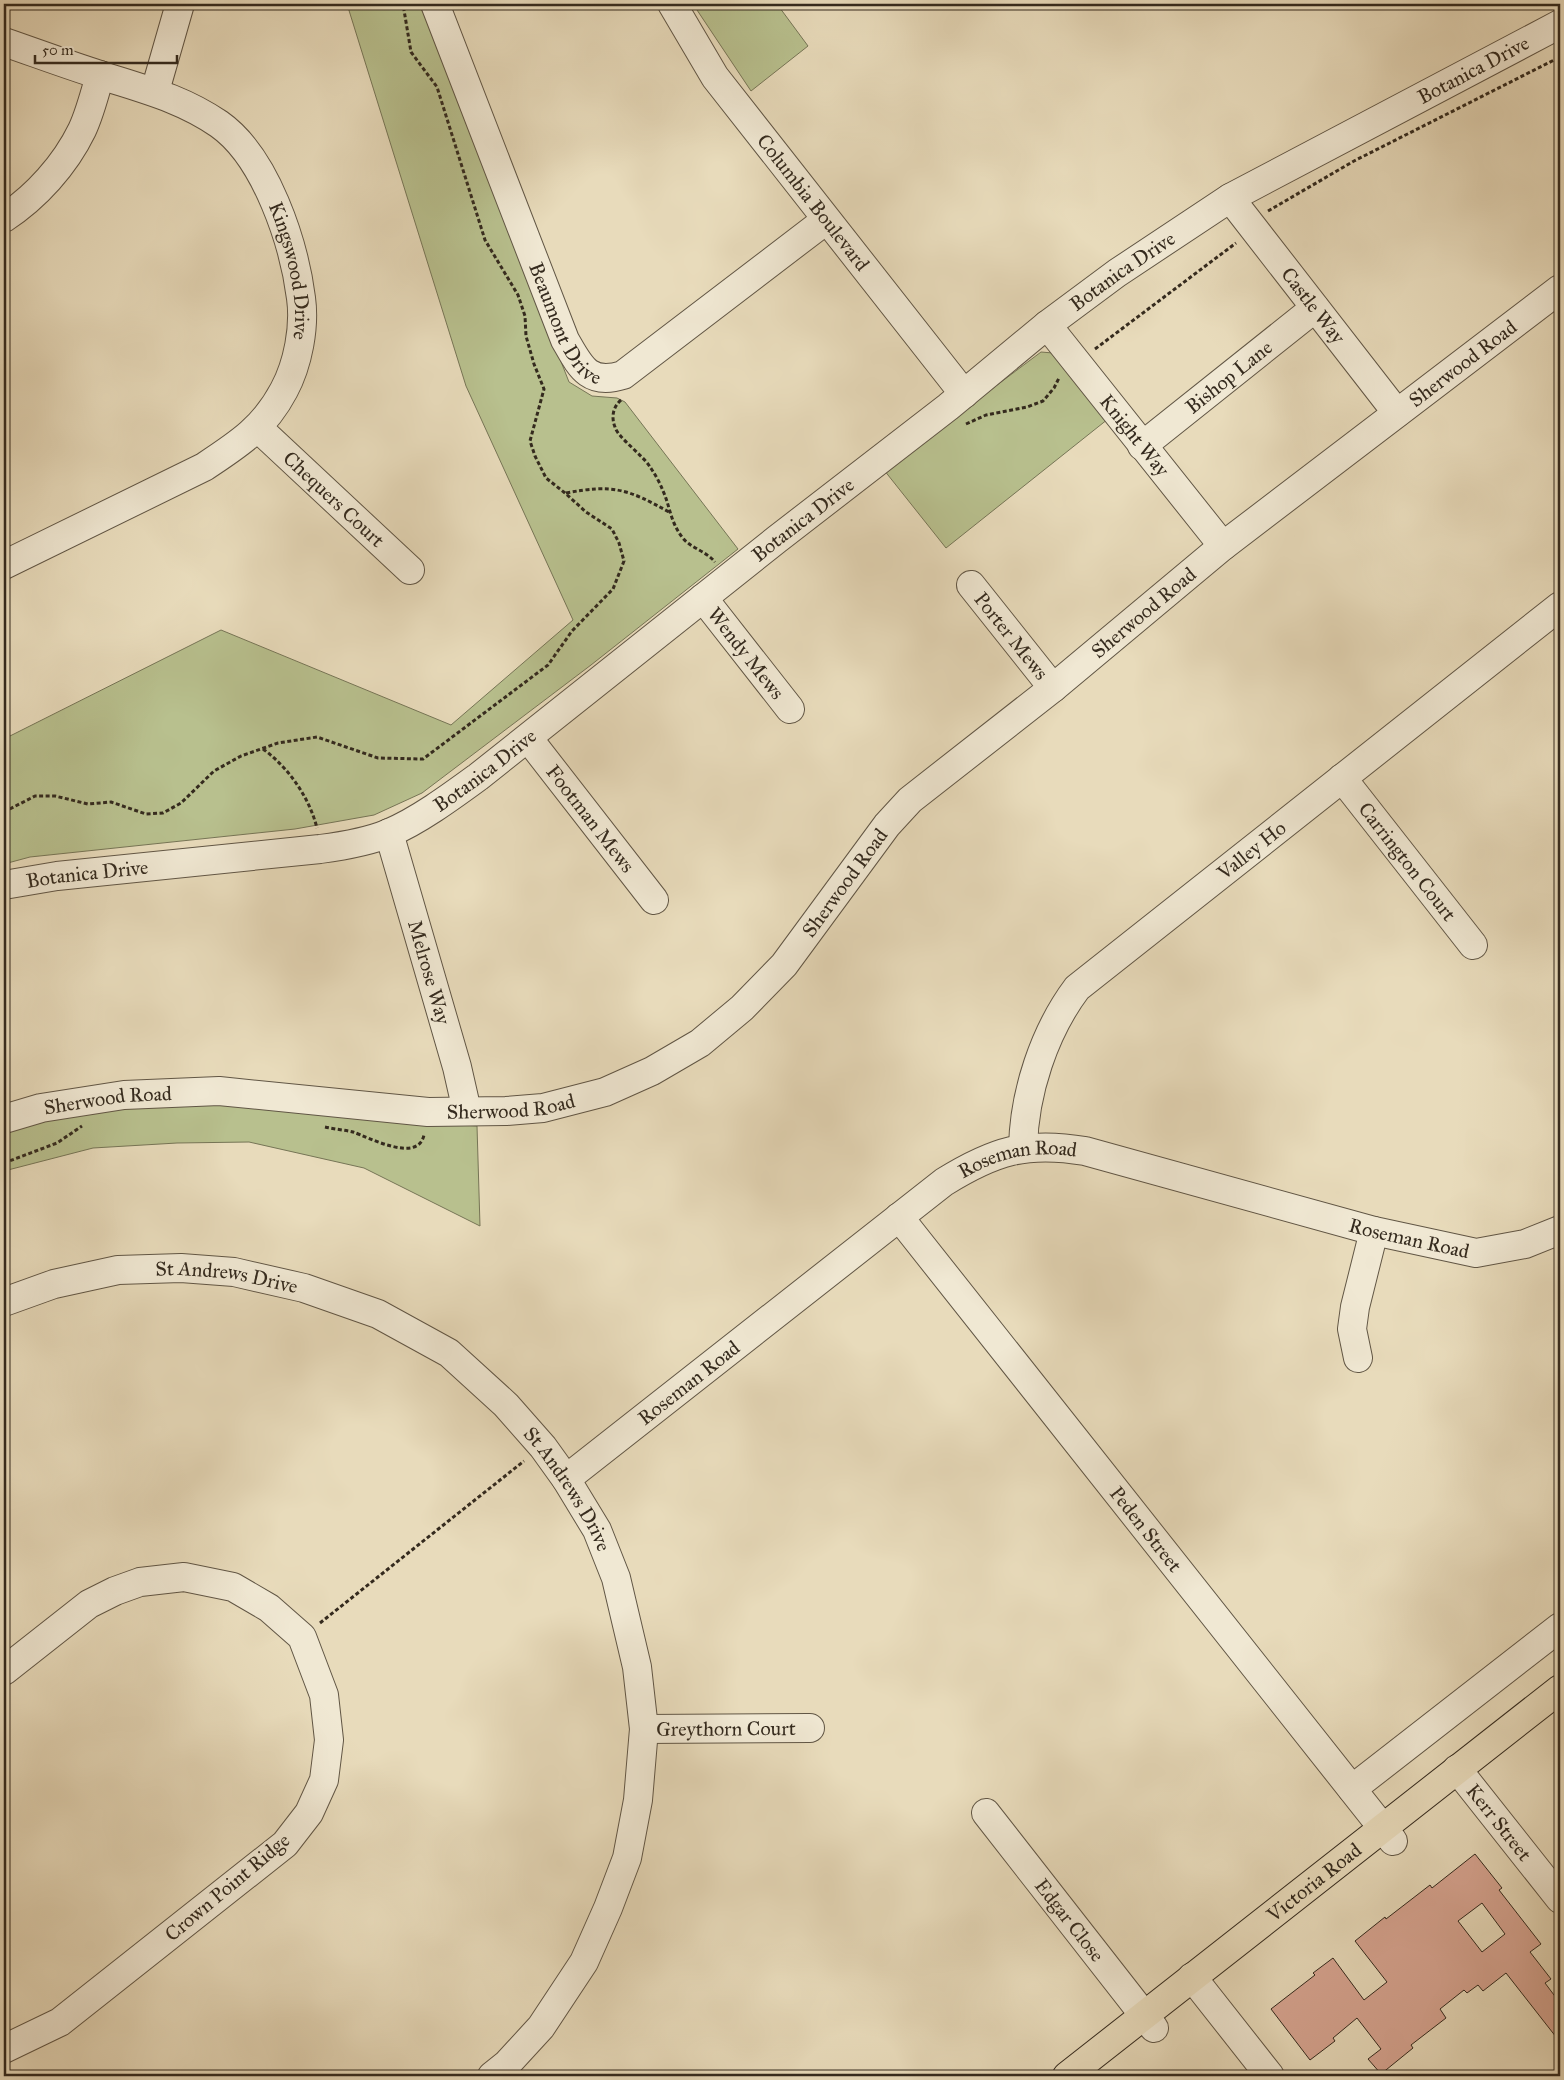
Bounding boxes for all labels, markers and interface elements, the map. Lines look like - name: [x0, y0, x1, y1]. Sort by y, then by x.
- street label: Botanica Drive: [1413, 31, 1533, 109]
- scale bar: [35, 32, 178, 64]
- text: 50 m: [42, 41, 74, 59]
- street label: Columbia Boulevard: [752, 129, 875, 276]
- street label: Kingswood Drive: [264, 198, 314, 342]
- street label: Botanica Drive: [1065, 226, 1179, 316]
- street label: Beaumont Drive: [524, 259, 604, 389]
- street label: Castle Way: [1276, 262, 1351, 349]
- street label: Sherwood Road: [1404, 315, 1521, 412]
- street label: Bishop Lane: [1181, 335, 1277, 419]
- street label: Knight Way: [1095, 390, 1175, 482]
- street label: Chequers Court: [278, 446, 390, 552]
- street label: Botanica Drive: [747, 472, 859, 567]
- street label: Sherwood Road: [1086, 562, 1201, 663]
- street label: Porter Mews: [969, 587, 1054, 684]
- street label: Wendy Mews: [703, 602, 790, 704]
- street label: Botanica Drive: [429, 724, 541, 817]
- street label: Footman Mews: [541, 760, 640, 877]
- street label: Carrington Court: [1353, 797, 1461, 926]
- street label: Valley Ho: [1212, 815, 1291, 885]
- street label: Sherwood Road: [797, 824, 892, 942]
- street label: Botanica Drive: [24, 855, 149, 893]
- street label: Melrose Way: [403, 917, 456, 1028]
- street label: Sherwood Road: [42, 1081, 172, 1119]
- street label: Sherwood Road: [447, 1088, 578, 1124]
- street label: Roseman Road: [954, 1135, 1078, 1183]
- street label: Roseman Road: [1346, 1213, 1472, 1263]
- street label: St Andrews Drive: [155, 1256, 300, 1298]
- street label: Roseman Road: [633, 1335, 744, 1430]
- street label: St Andrews Drive: [519, 1422, 616, 1555]
- street label: Peden Street: [1105, 1481, 1187, 1577]
- street label: Greythorn Court: [656, 1716, 796, 1741]
- street label: Kerr Street: [1461, 1779, 1537, 1866]
- street label: Crown Point Ridge: [160, 1828, 295, 1947]
- street label: Victoria Road: [1261, 1838, 1366, 1927]
- street label: Edgar Close: [1030, 1874, 1110, 1966]

